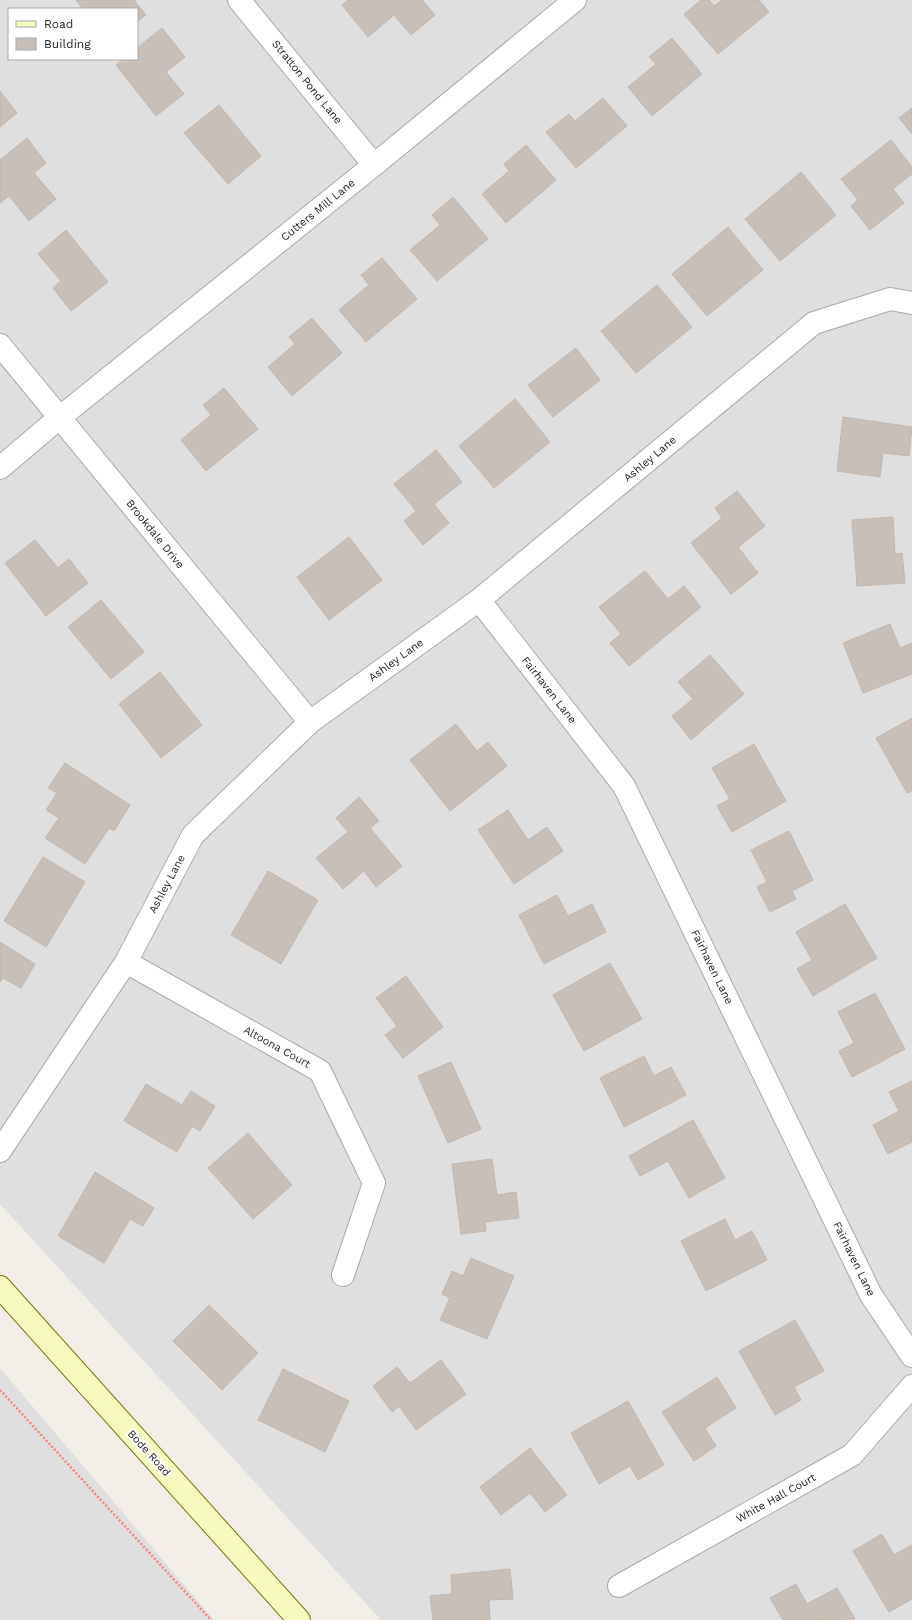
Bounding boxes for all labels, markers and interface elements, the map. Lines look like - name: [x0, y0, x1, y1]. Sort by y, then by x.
- legend: [8, 8, 138, 60]
- text: Road: [44, 17, 73, 31]
- text: Building: [44, 37, 91, 51]
- street label: Stratton Pond Lane: [269, 37, 345, 127]
- street label: Cutters Mill Lane: [278, 176, 358, 244]
- street label: Ashley Lane: [621, 433, 679, 485]
- street label: Brookdale Drive: [123, 497, 187, 571]
- street label: Ashley Lane: [366, 636, 426, 684]
- street label: Fairhaven Lane: [519, 654, 579, 726]
- street label: Ashley Lane: [146, 853, 188, 915]
- street label: Fairhaven Lane: [688, 928, 736, 1006]
- street label: Altoona Court: [241, 1023, 313, 1071]
- street label: Fairhaven Lane: [830, 1220, 878, 1298]
- street label: Bode Road: [125, 1427, 173, 1479]
- street label: White Hall Court: [734, 1471, 818, 1525]

